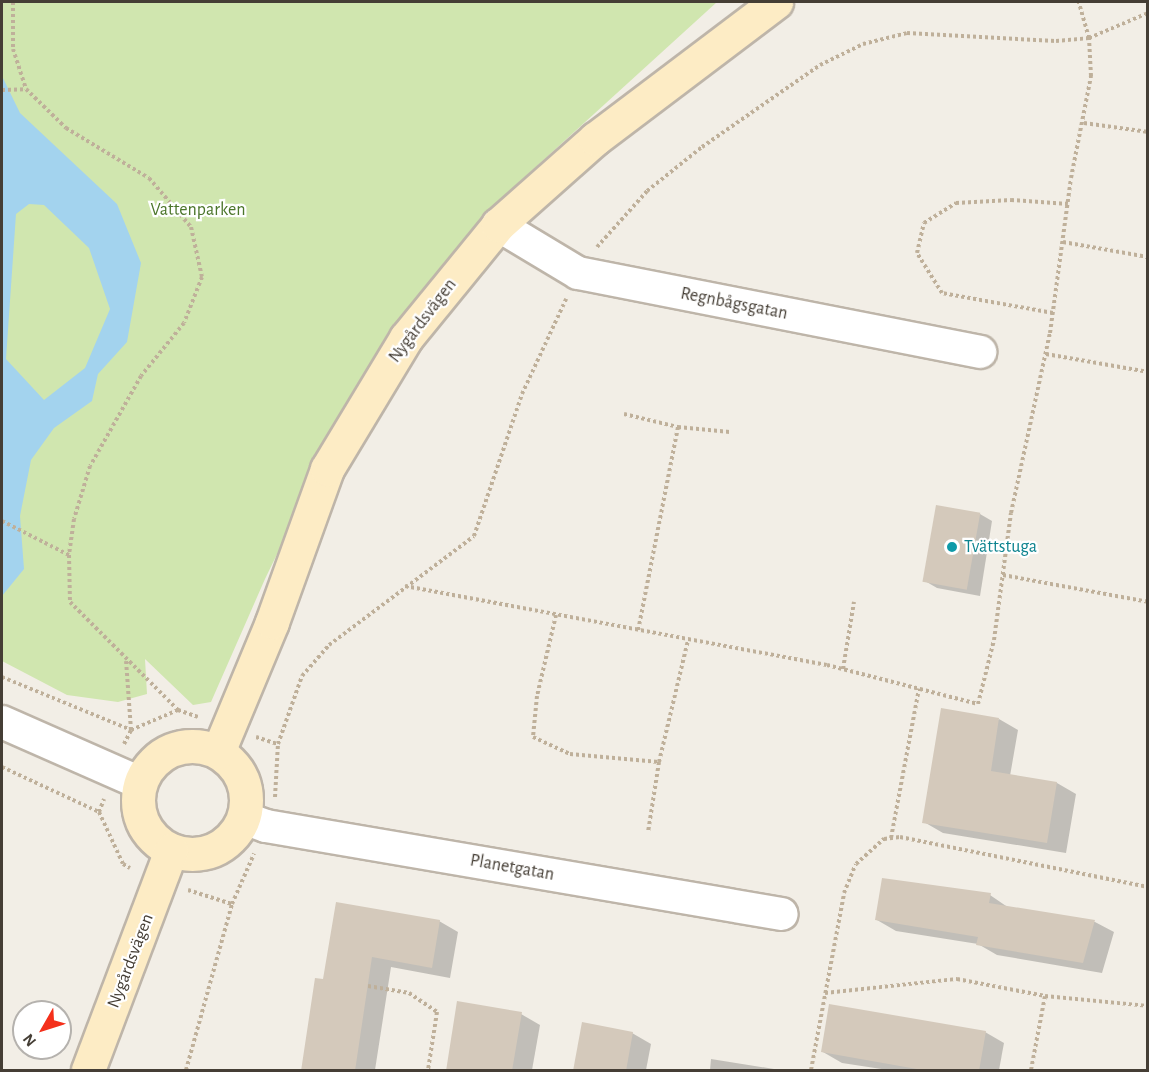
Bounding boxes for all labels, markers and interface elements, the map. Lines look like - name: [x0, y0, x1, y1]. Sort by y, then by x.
- park label: Vattenparken: [151, 199, 245, 221]
- street label: Nygårdsvägen: [384, 275, 462, 367]
- street label: Regnbågsgatan: [679, 283, 789, 325]
- place label: Tvättstuga: [964, 536, 1037, 558]
- marker: Tvättstuga: [945, 540, 959, 554]
- street label: Planetgatan: [468, 850, 556, 886]
- street label: Nygårdsvägen: [103, 911, 159, 1011]
- north arrow: [12, 1000, 72, 1060]
- text: N: [20, 1031, 39, 1049]

